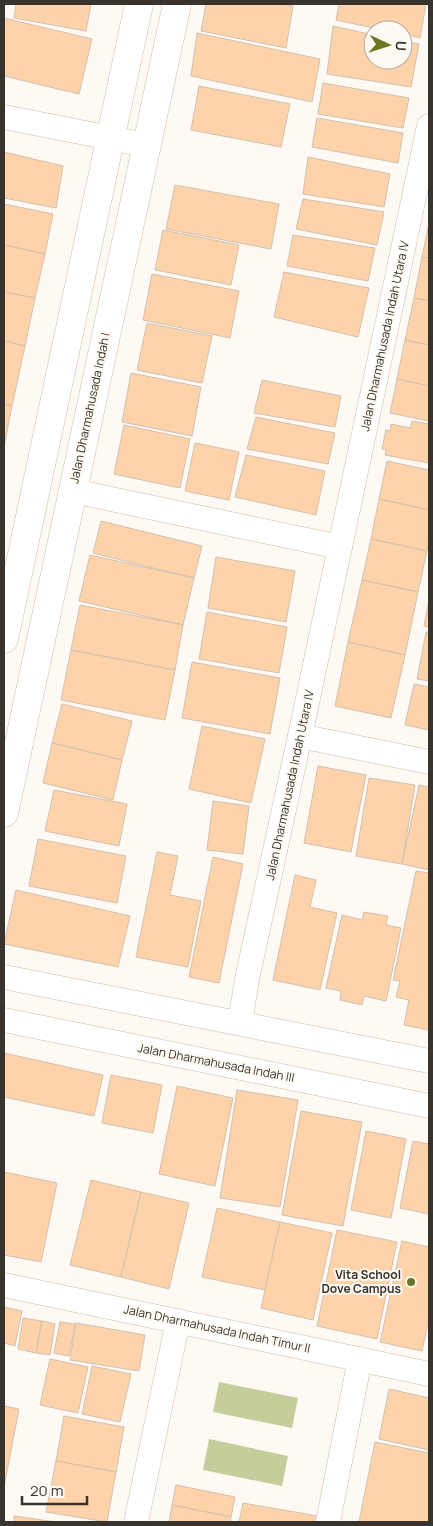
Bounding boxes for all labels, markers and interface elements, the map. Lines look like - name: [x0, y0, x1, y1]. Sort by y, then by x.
- north arrow: [363, 20, 413, 70]
- text: U: [392, 40, 411, 52]
- street label: Jalan Dharmahusada Indah Utara IV: [356, 239, 413, 433]
- street label: Jalan Dharmahusada Indah I: [65, 331, 114, 485]
- street label: Jalan Dharmahusada Indah Utara IV: [261, 688, 318, 882]
- street label: Jalan Dharmahusada Indah III: [136, 1039, 296, 1086]
- place label: Vita School Dove Campus: [321, 1266, 402, 1297]
- marker: Vita School Dove Campus: [405, 1276, 417, 1288]
- street label: Jalan Dharmahusada Indah Timur II: [122, 1300, 312, 1357]
- scale bar: [22, 1474, 88, 1506]
- text: 20 m: [30, 1480, 63, 1501]

